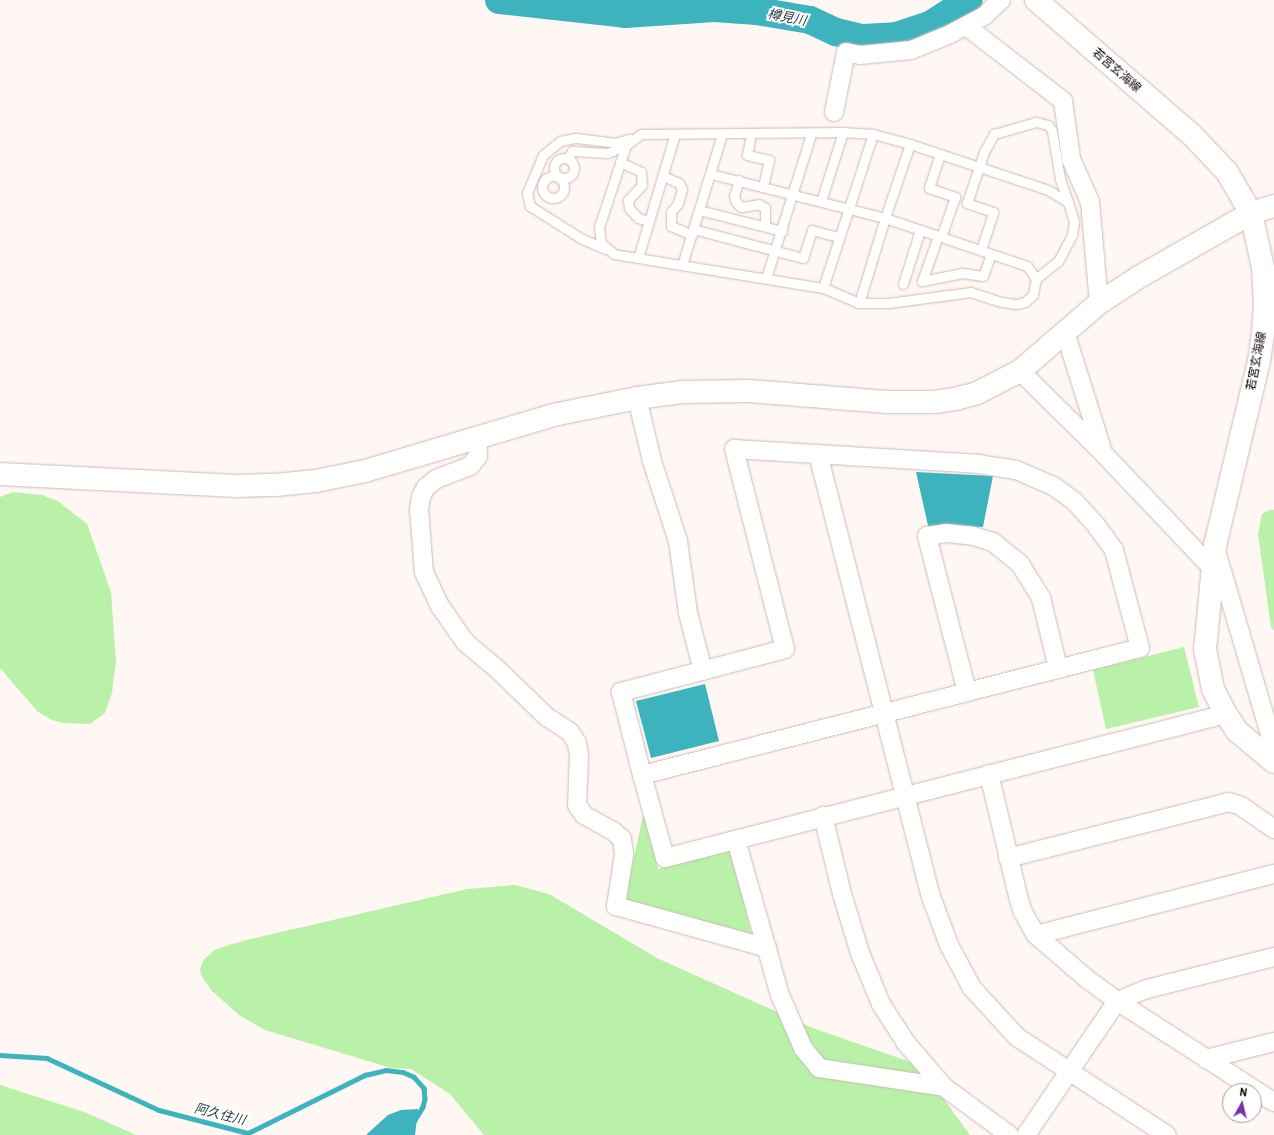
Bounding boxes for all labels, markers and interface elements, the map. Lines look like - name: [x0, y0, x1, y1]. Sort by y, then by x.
- water label: 樽見川: [766, 6, 808, 28]
- street label: 若宮玄海線: [1090, 45, 1144, 95]
- street label: 若宮玄海線: [1243, 330, 1269, 392]
- north arrow: [1222, 1083, 1262, 1123]
- text: N: [1239, 1085, 1248, 1099]
- water label: 阿久住川: [193, 1100, 247, 1128]

